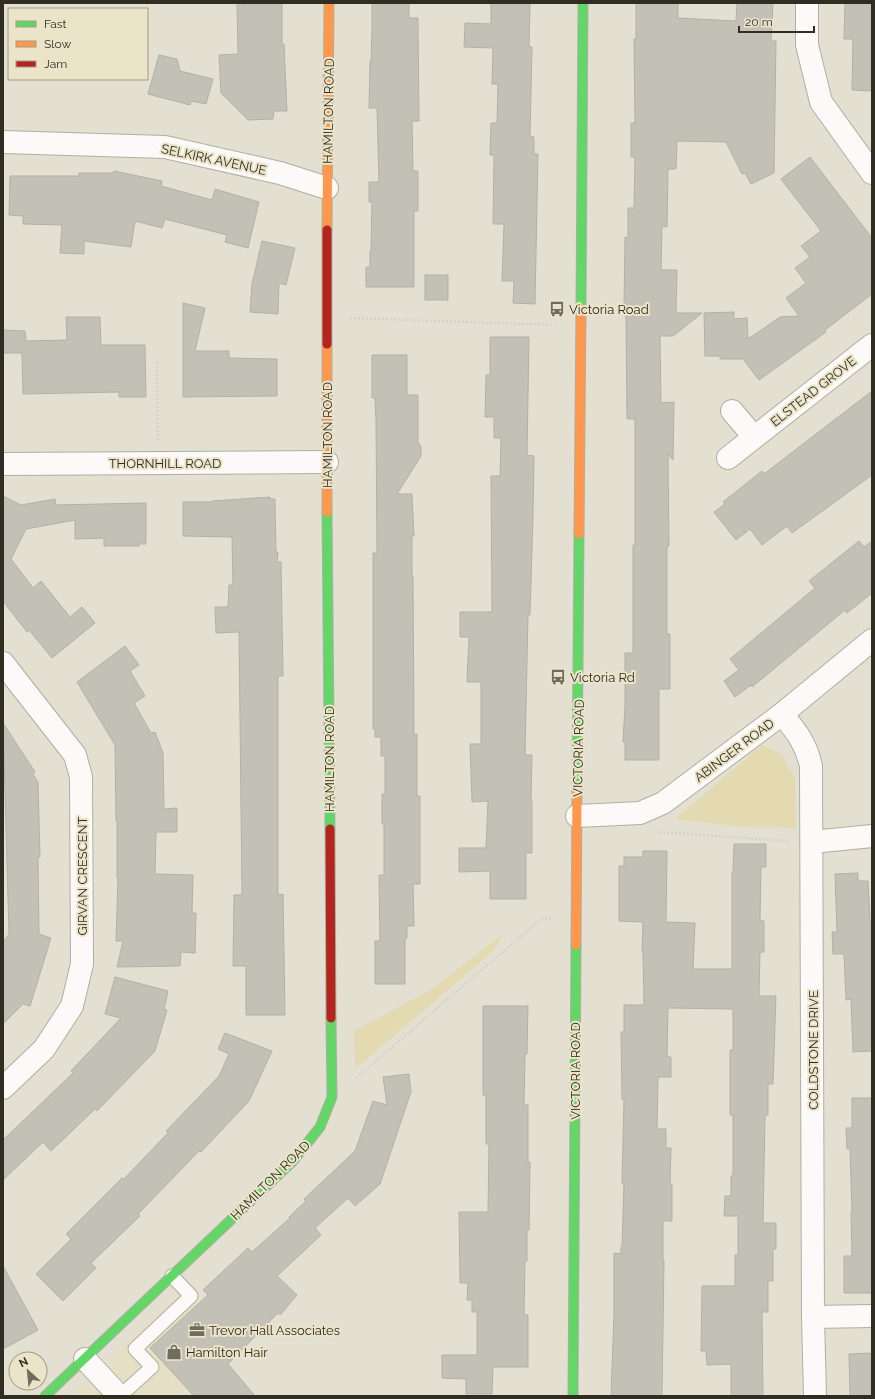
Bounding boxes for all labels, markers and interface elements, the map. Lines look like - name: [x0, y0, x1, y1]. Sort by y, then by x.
- legend: [8, 8, 148, 80]
- scale bar: [739, 8, 814, 34]
- text: 20 m: [745, 15, 773, 29]
- text: Fast: [44, 17, 67, 31]
- text: Slow: [44, 37, 71, 51]
- text: Jam: [44, 57, 67, 71]
- street label: HAMILTON ROAD: [320, 58, 337, 164]
- street label: SELKIRK AVENUE: [160, 141, 268, 178]
- bus stop icon: Victoria Road: [548, 300, 566, 318]
- place label: Victoria Road: [569, 302, 649, 317]
- street label: ELSTEAD GROVE: [767, 353, 859, 429]
- street label: HAMILTON ROAD: [320, 382, 335, 488]
- street label: THORNHILL ROAD: [109, 456, 221, 471]
- bus stop icon: Victoria Rd: [549, 668, 567, 686]
- place label: Victoria Rd: [570, 670, 635, 685]
- street label: VICTORIA ROAD: [570, 699, 587, 797]
- street label: HAMILTON ROAD: [322, 706, 337, 812]
- street label: ABINGER ROAD: [692, 716, 777, 785]
- street label: GIRVAN CRESCENT: [75, 816, 90, 935]
- street label: COLDSTONE DRIVE: [806, 990, 821, 1110]
- street label: VICTORIA ROAD: [568, 1022, 583, 1120]
- street label: HAMILTON ROAD: [228, 1138, 313, 1223]
- office icon: Trevor Hall Associates: [188, 1321, 206, 1339]
- place label: Trevor Hall Associates: [209, 1323, 340, 1338]
- shop icon: Hamilton Hair: [165, 1343, 183, 1361]
- place label: Hamilton Hair: [186, 1345, 268, 1360]
- north arrow: [8, 1351, 48, 1391]
- text: N: [17, 1355, 30, 1370]

